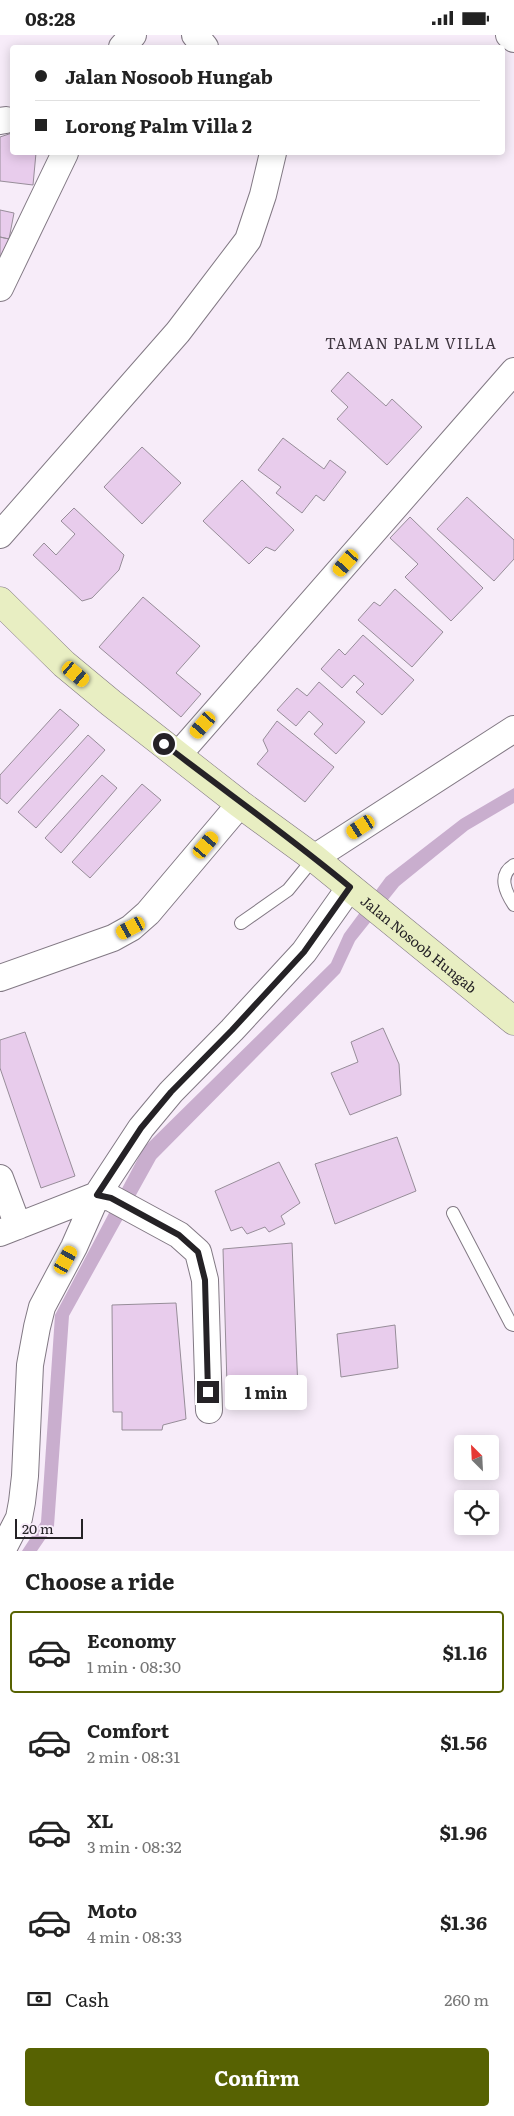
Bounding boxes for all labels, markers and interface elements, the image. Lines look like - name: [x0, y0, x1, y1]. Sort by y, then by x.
- text: 08:28: [25, 4, 75, 32]
- text: Jalan Nosoob Hungab: [65, 62, 273, 90]
- text: Lorong Palm Villa 2: [65, 111, 252, 139]
- district label: TAMAN PALM VILLA: [325, 331, 497, 354]
- car: [330, 547, 361, 579]
- car: [59, 659, 92, 689]
- car: [187, 709, 218, 741]
- route start: [153, 733, 175, 755]
- car: [344, 813, 377, 841]
- car: [190, 829, 221, 861]
- street label: Jalan Nosoob Hungab: [357, 890, 482, 997]
- car: [114, 914, 147, 942]
- car: [52, 1243, 79, 1277]
- callout: 1 min: [226, 1375, 308, 1409]
- text: 1 min: [245, 1380, 287, 1404]
- route end: [197, 1381, 219, 1403]
- north arrow: [454, 1435, 499, 1480]
- map controls: [454, 1435, 499, 1535]
- button: locate: [454, 1490, 499, 1535]
- scale bar: [15, 1516, 82, 1539]
- text: 20 m: [22, 1518, 54, 1538]
- text: Choose a ride: [25, 1564, 174, 1597]
- text: Economy: [87, 1626, 176, 1654]
- icon: car: [27, 1630, 72, 1675]
- text: $1.16: [443, 1638, 487, 1666]
- text: 1 min · 08:30: [87, 1654, 181, 1678]
- text: Comfort: [87, 1716, 169, 1744]
- icon: car: [27, 1720, 72, 1765]
- text: $1.56: [440, 1728, 487, 1756]
- text: 2 min · 08:31: [87, 1744, 180, 1768]
- text: XL: [87, 1806, 114, 1834]
- icon: car: [27, 1810, 72, 1855]
- text: $1.96: [440, 1818, 487, 1846]
- text: 3 min · 08:32: [87, 1834, 182, 1858]
- text: Moto: [87, 1896, 137, 1924]
- icon: car: [27, 1900, 72, 1945]
- text: $1.36: [440, 1908, 487, 1936]
- text: 4 min · 08:33: [87, 1924, 182, 1948]
- icon: cash: [25, 1985, 53, 2013]
- text: Cash: [65, 1985, 109, 2013]
- text: 260 m: [444, 1987, 489, 2011]
- button: Confirm: [25, 2048, 489, 2106]

